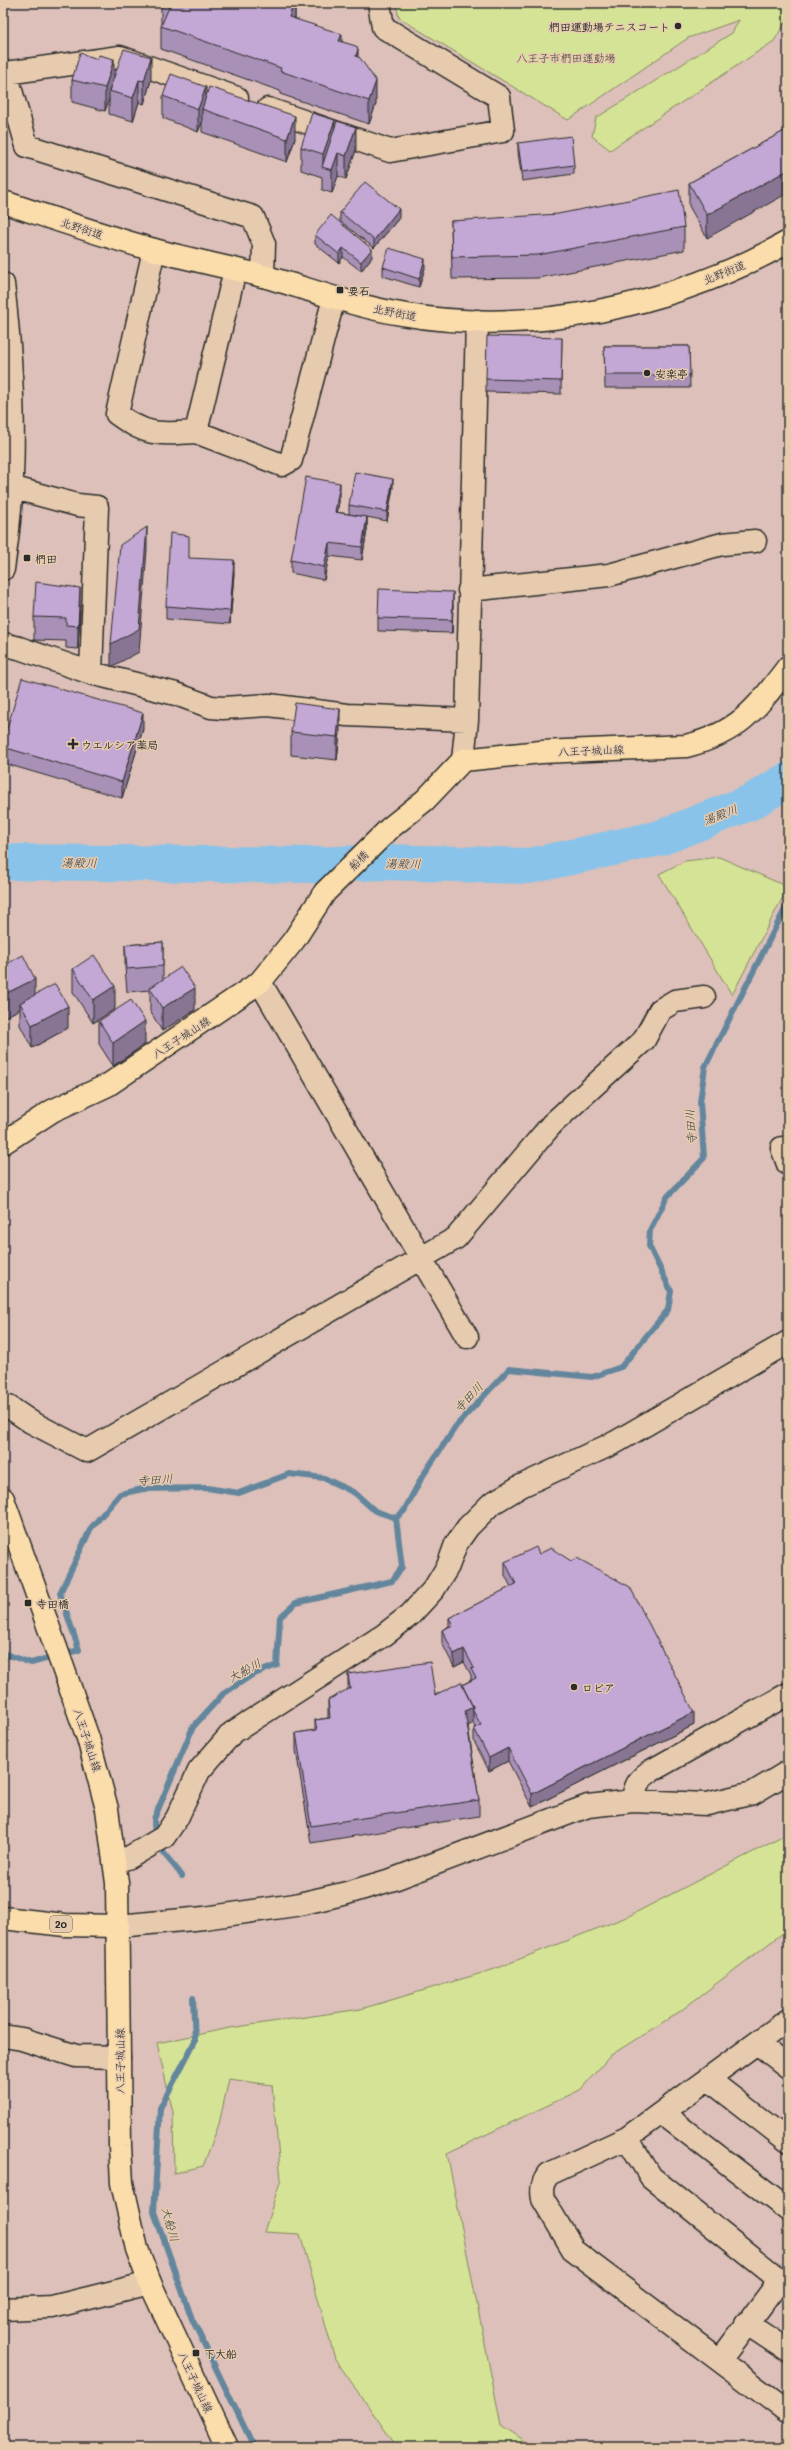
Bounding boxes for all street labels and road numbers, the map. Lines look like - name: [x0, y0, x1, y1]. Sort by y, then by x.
- street label: 北野街道: [59, 214, 105, 242]
- street label: 北野街道: [701, 257, 747, 287]
- street label: 北野街道: [372, 300, 418, 324]
- street label: 八王子城山線: [558, 741, 624, 759]
- street label: 船橋: [345, 847, 371, 873]
- street label: 八王子城山線: [149, 1013, 213, 1061]
- street label: 八王子城山線: [71, 1706, 105, 1774]
- road number: 20: [50, 1916, 72, 1932]
- street label: 八王子城山線: [112, 2028, 127, 2094]
- street label: 八王子城山線: [175, 2349, 217, 2415]

